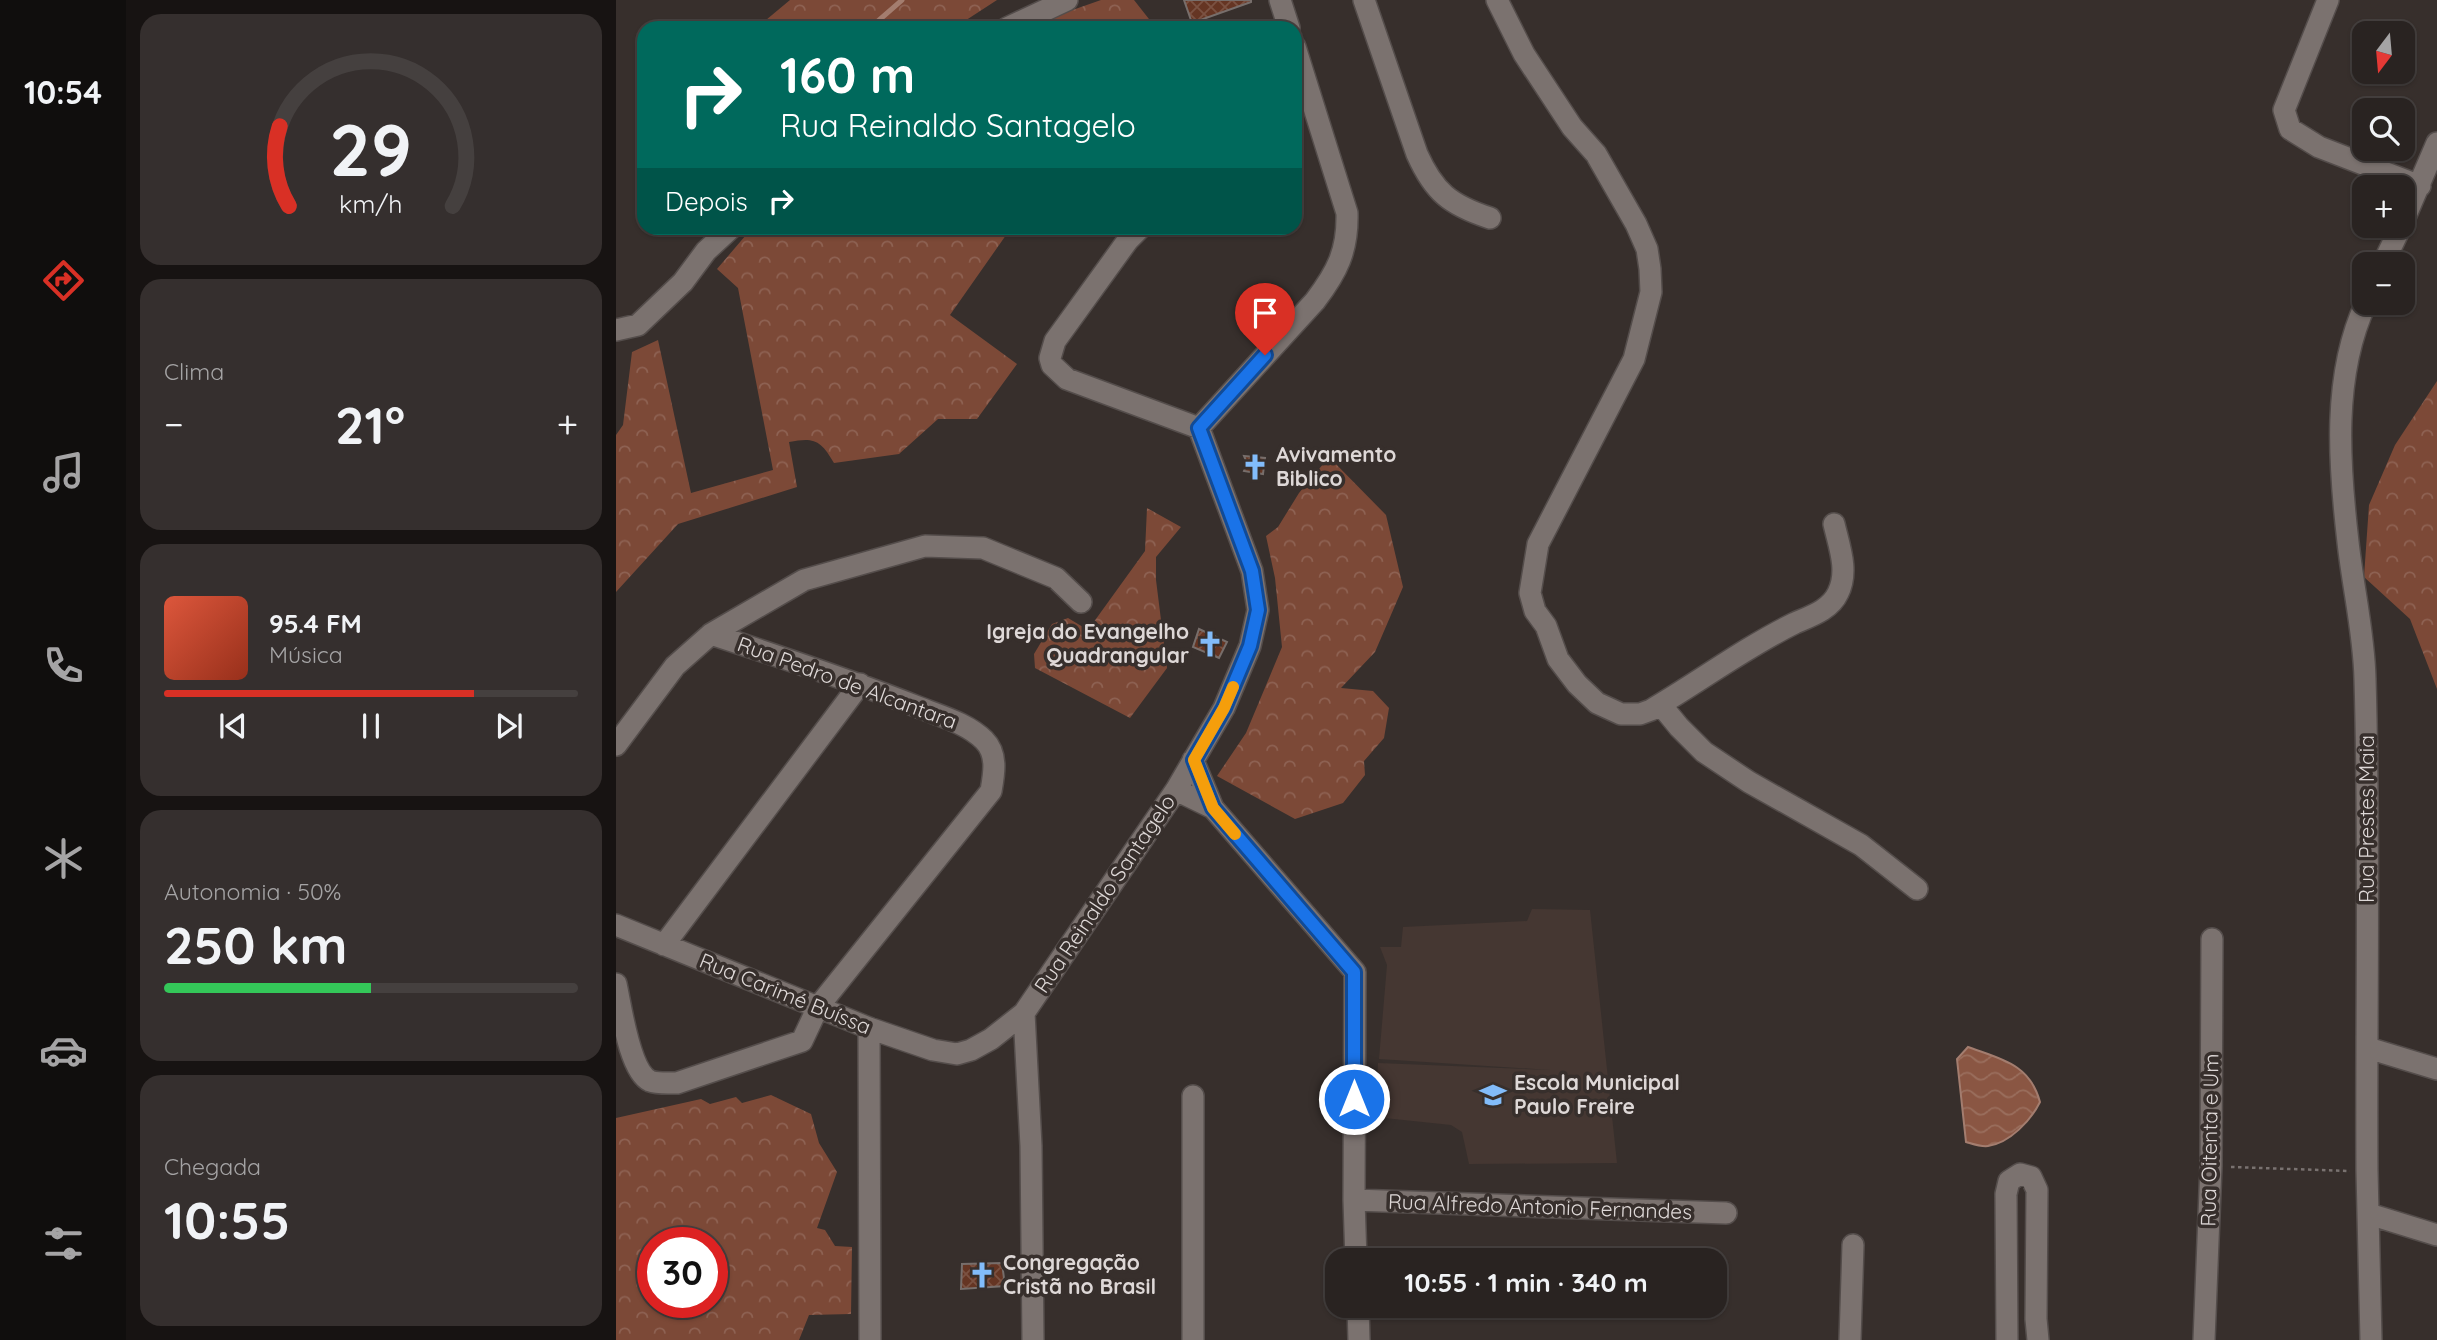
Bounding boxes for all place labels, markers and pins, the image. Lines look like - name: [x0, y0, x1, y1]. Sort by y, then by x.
- pin: [1235, 283, 1295, 355]
- place label: Avivamento Biblico: [1276, 441, 1396, 491]
- church icon: Avivamento Biblico: [1240, 452, 1270, 482]
- place label: Igreja do Evangelho Quadrangular: [986, 618, 1189, 668]
- church icon: Igreja do Evangelho Quadrangular: [1195, 629, 1225, 659]
- place label: Escola Municipal Paulo Freire: [1514, 1069, 1680, 1119]
- school or university icon: Escola Municipal Paulo Freire: [1478, 1080, 1508, 1110]
- place label: Congregação Cristã no Brasil: [1003, 1249, 1156, 1299]
- church icon: Congregação Cristã no Brasil: [967, 1260, 997, 1290]

